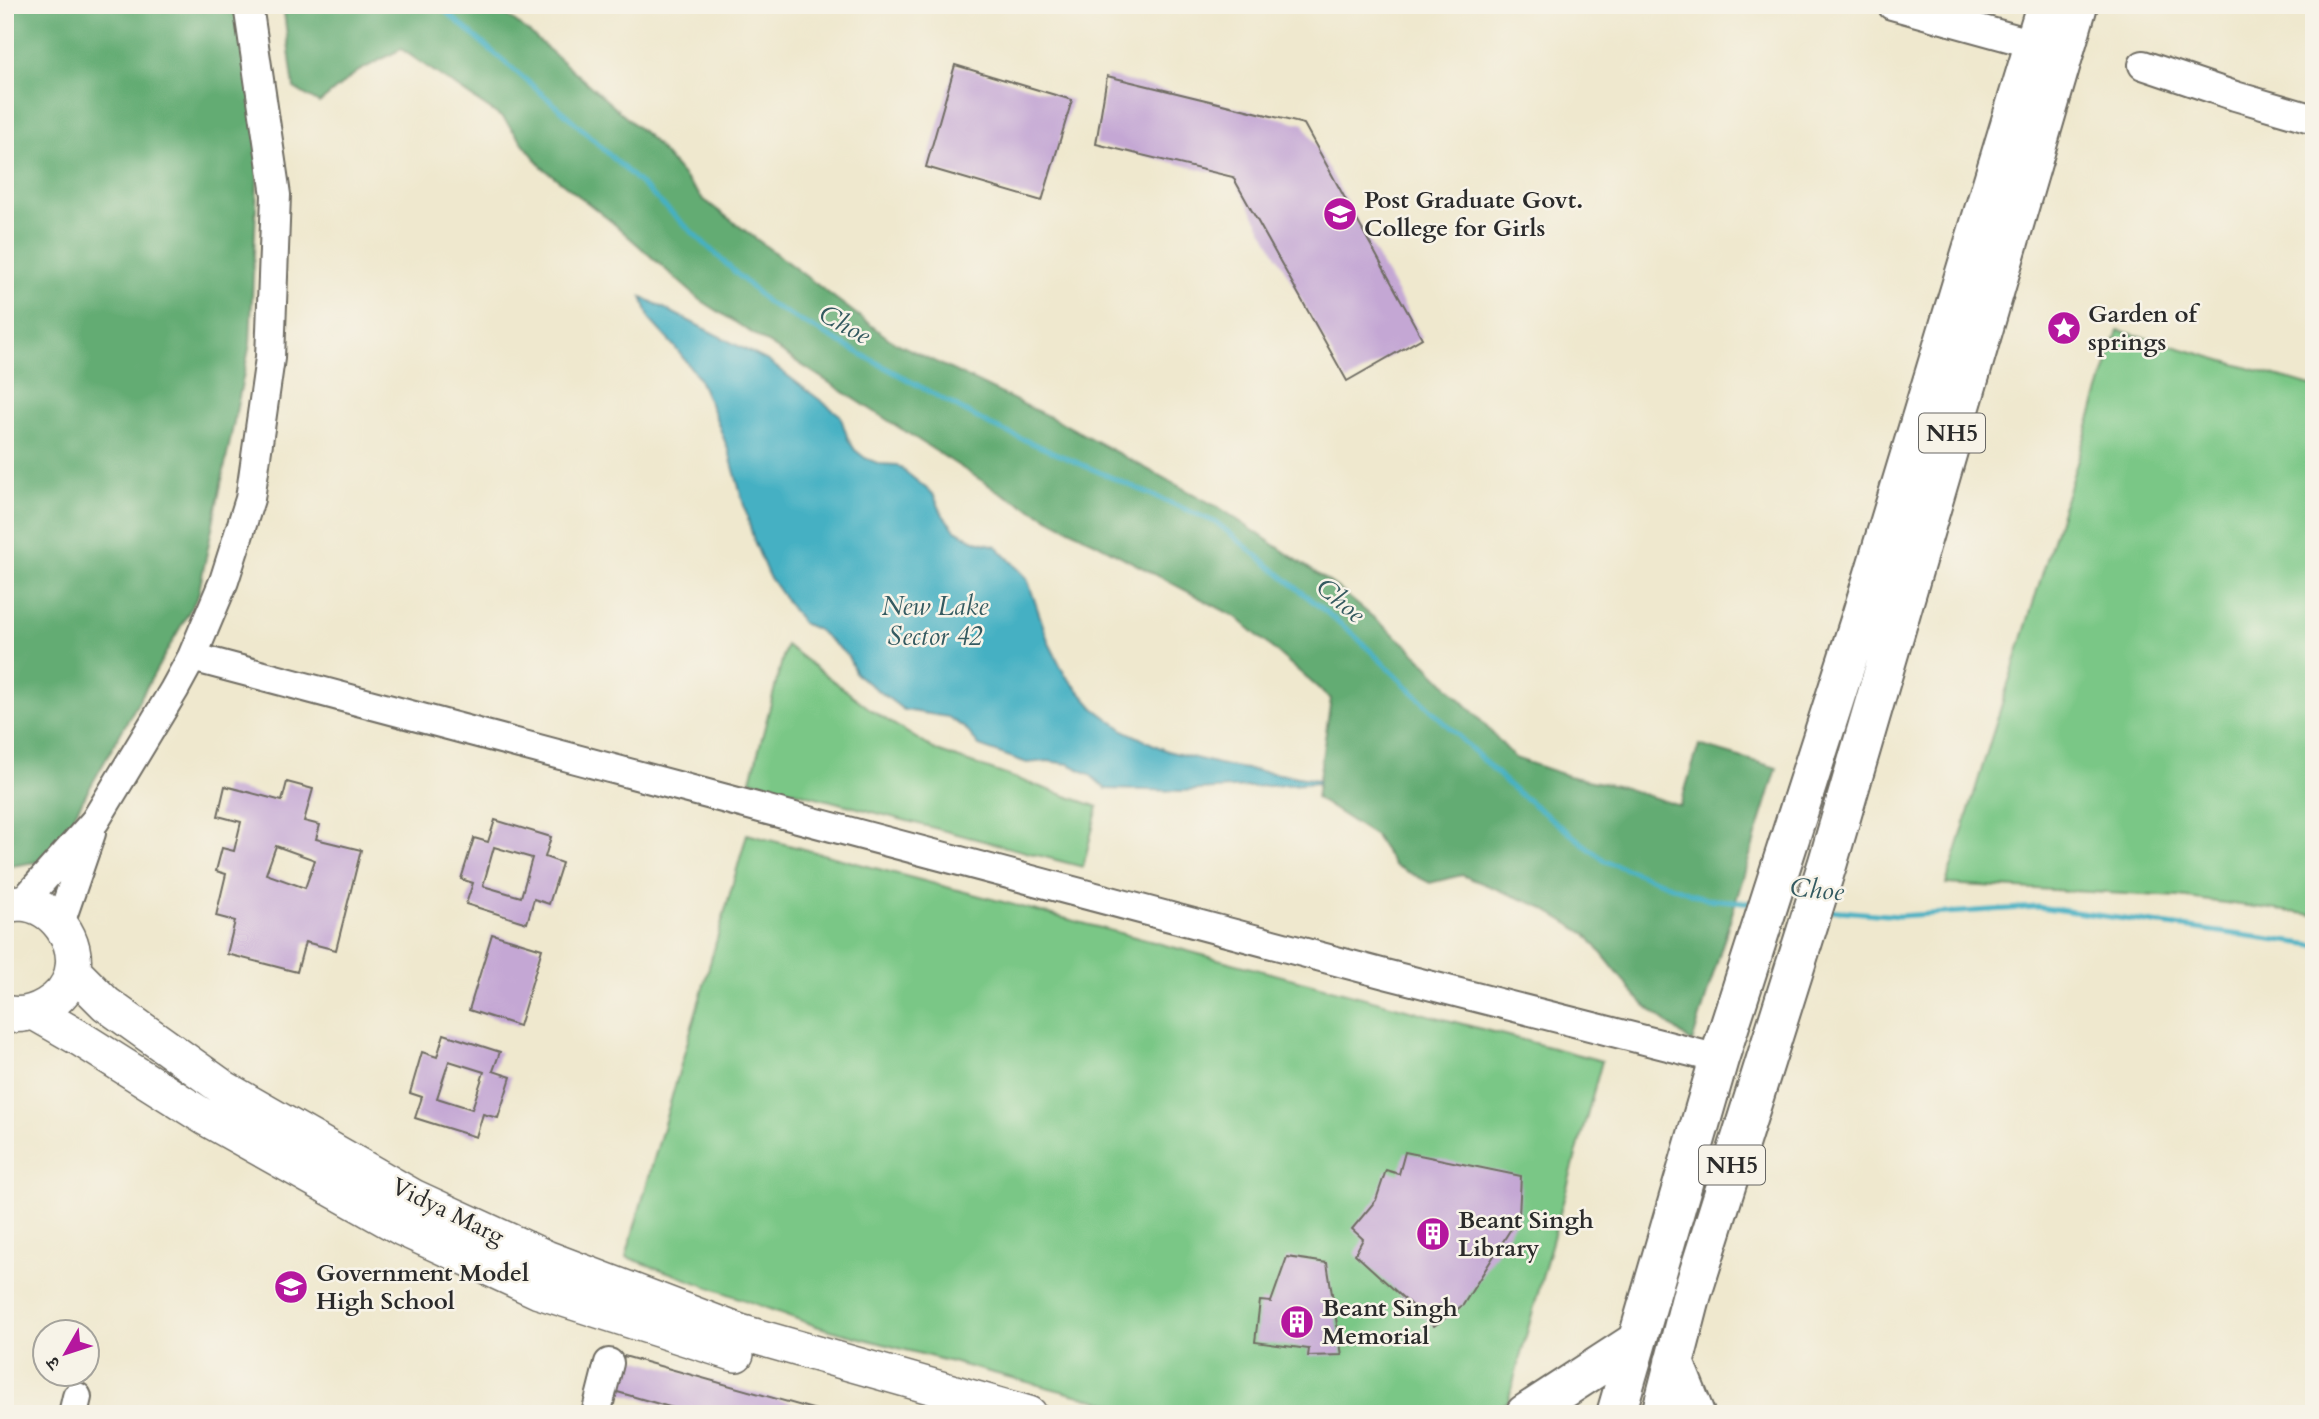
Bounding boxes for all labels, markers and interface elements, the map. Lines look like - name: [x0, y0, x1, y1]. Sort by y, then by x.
- place label: Post Graduate Govt. College for Girls: [1364, 184, 1583, 245]
- school or university icon: Post Graduate Govt. College for Girls: [1321, 195, 1359, 233]
- water label: Choe: [813, 296, 878, 353]
- place label: Garden of springs: [2088, 298, 2201, 359]
- place icon: Garden of springs: [2045, 309, 2083, 347]
- road number: NH5: [1919, 414, 1985, 452]
- water label: Choe: [1309, 570, 1373, 632]
- water label: New Lake Sector 42: [882, 589, 989, 654]
- water label: Choe: [1789, 870, 1846, 909]
- road number: NH5: [1699, 1146, 1765, 1184]
- street label: Vidya Marg: [386, 1170, 510, 1253]
- place label: Beant Singh Library: [1458, 1204, 1594, 1265]
- building icon: Beant Singh Library: [1414, 1215, 1452, 1253]
- place label: Government Model High School: [316, 1257, 529, 1318]
- school or university icon: Government Model High School: [272, 1268, 310, 1306]
- place label: Beant Singh Memorial: [1322, 1292, 1458, 1353]
- building icon: Beant Singh Memorial: [1278, 1303, 1316, 1341]
- north arrow: [32, 1318, 102, 1388]
- text: उ: [40, 1350, 68, 1377]

